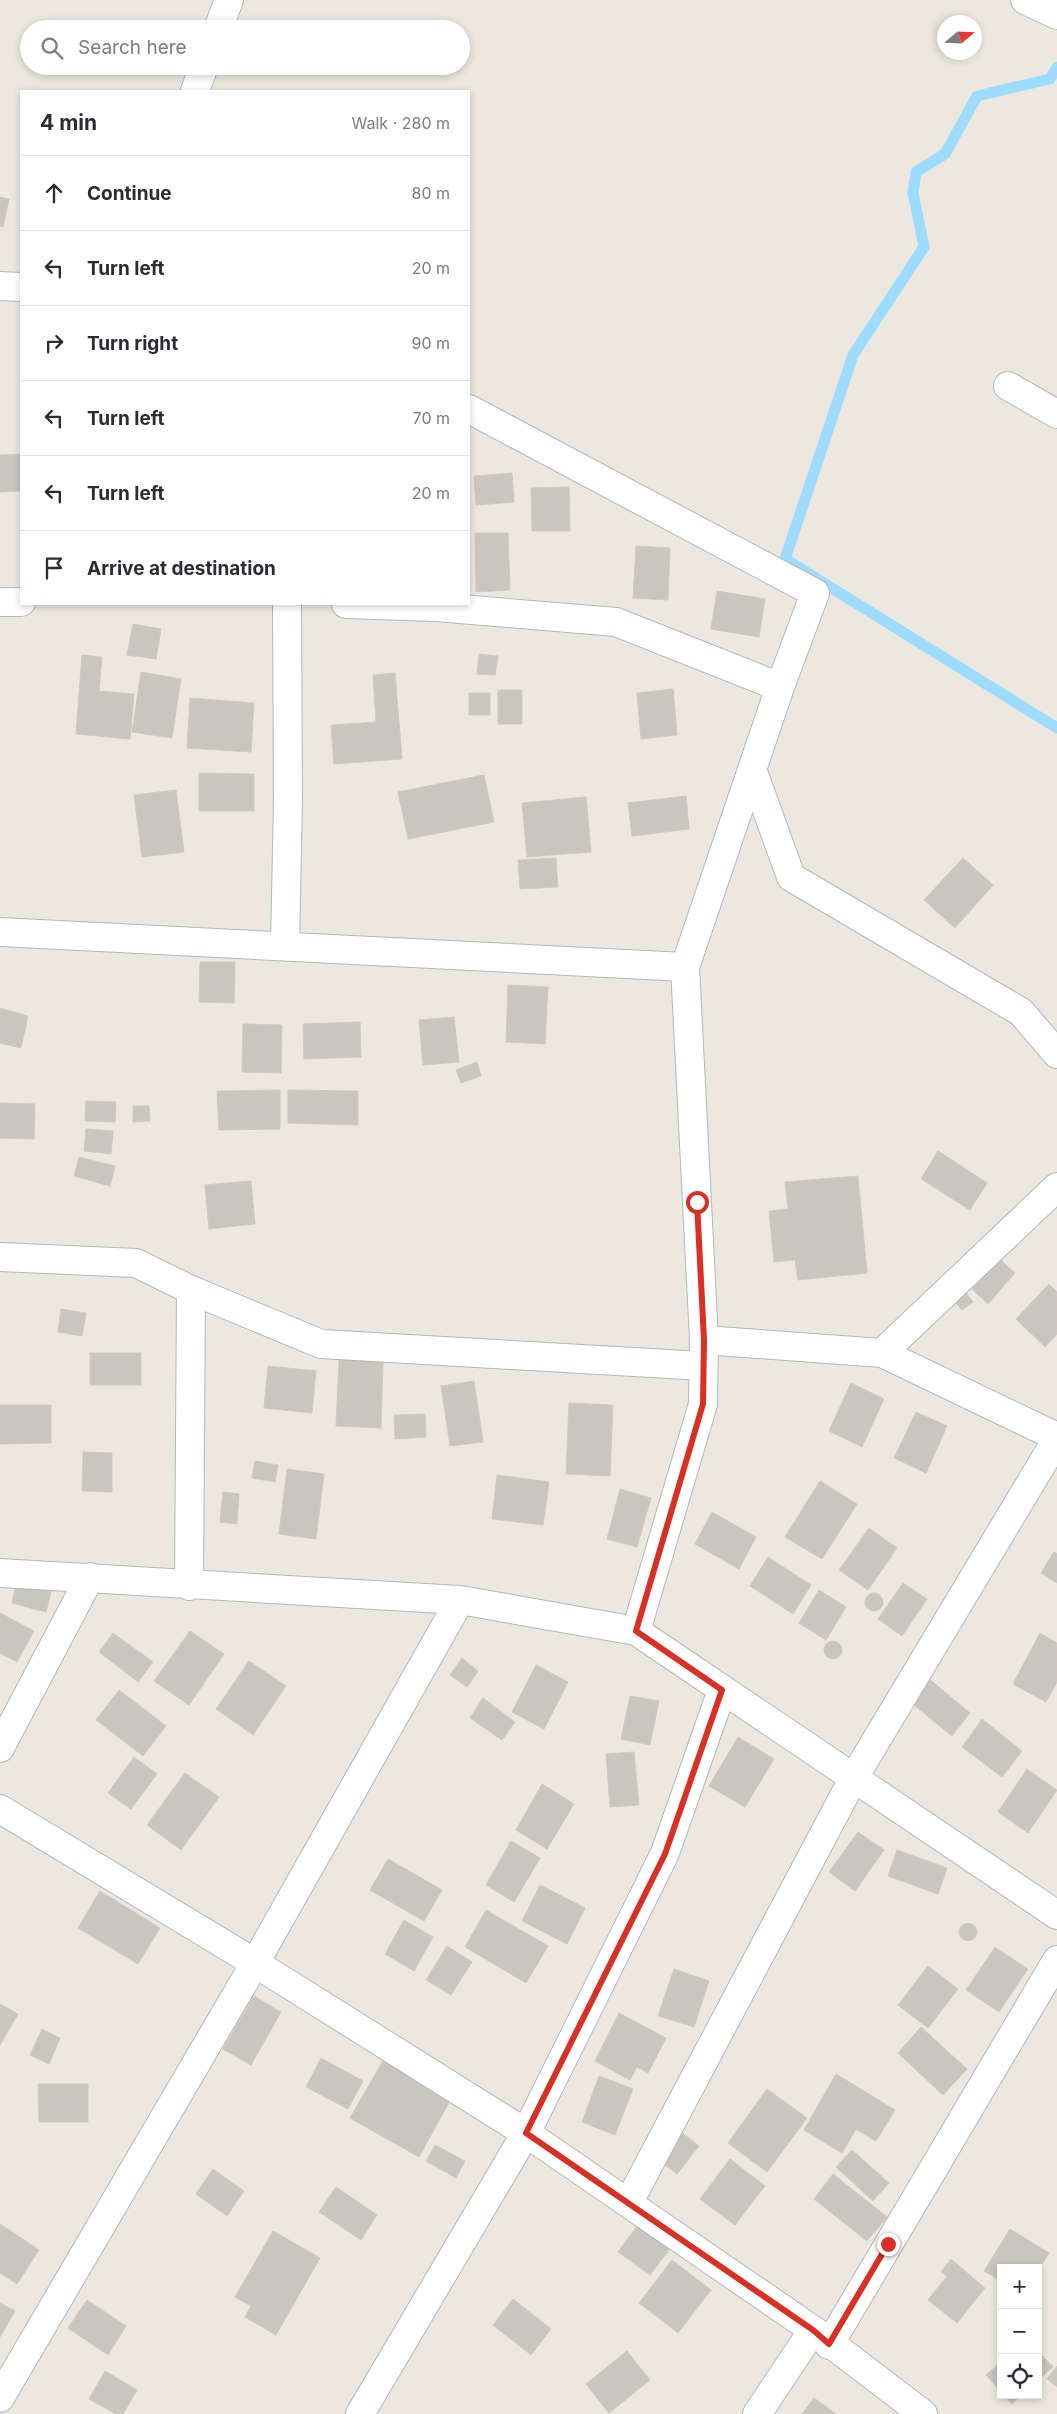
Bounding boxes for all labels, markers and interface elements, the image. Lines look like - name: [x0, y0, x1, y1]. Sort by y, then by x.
- north arrow: [937, 15, 982, 60]
- search box: [20, 20, 470, 75]
- icon: search: [38, 34, 66, 62]
- text: Search here: [78, 36, 187, 59]
- text: 4 min: [40, 110, 97, 135]
- text: Walk · 280 m: [352, 113, 450, 133]
- icon: ahead: [40, 179, 68, 207]
- text: Continue: [87, 182, 172, 205]
- text: 80 m: [411, 183, 450, 203]
- icon: left: [40, 254, 68, 282]
- text: Turn left: [87, 257, 165, 280]
- text: 20 m: [412, 258, 450, 278]
- icon: right: [40, 329, 68, 357]
- text: Turn right: [87, 332, 178, 355]
- text: 90 m: [411, 333, 450, 353]
- icon: left: [40, 404, 68, 432]
- text: Turn left: [87, 407, 165, 430]
- text: 70 m: [413, 408, 450, 428]
- icon: left: [40, 479, 68, 507]
- text: Turn left: [87, 482, 165, 505]
- text: 20 m: [412, 483, 450, 503]
- icon: arrive: [40, 554, 68, 582]
- text: Arrive at destination: [87, 557, 276, 580]
- route start: [686, 1191, 709, 1214]
- route end: [877, 2233, 900, 2256]
- map controls: [997, 2264, 1042, 2399]
- button: +: [997, 2264, 1042, 2309]
- button: −: [997, 2309, 1042, 2354]
- button: locate: [997, 2354, 1042, 2399]

